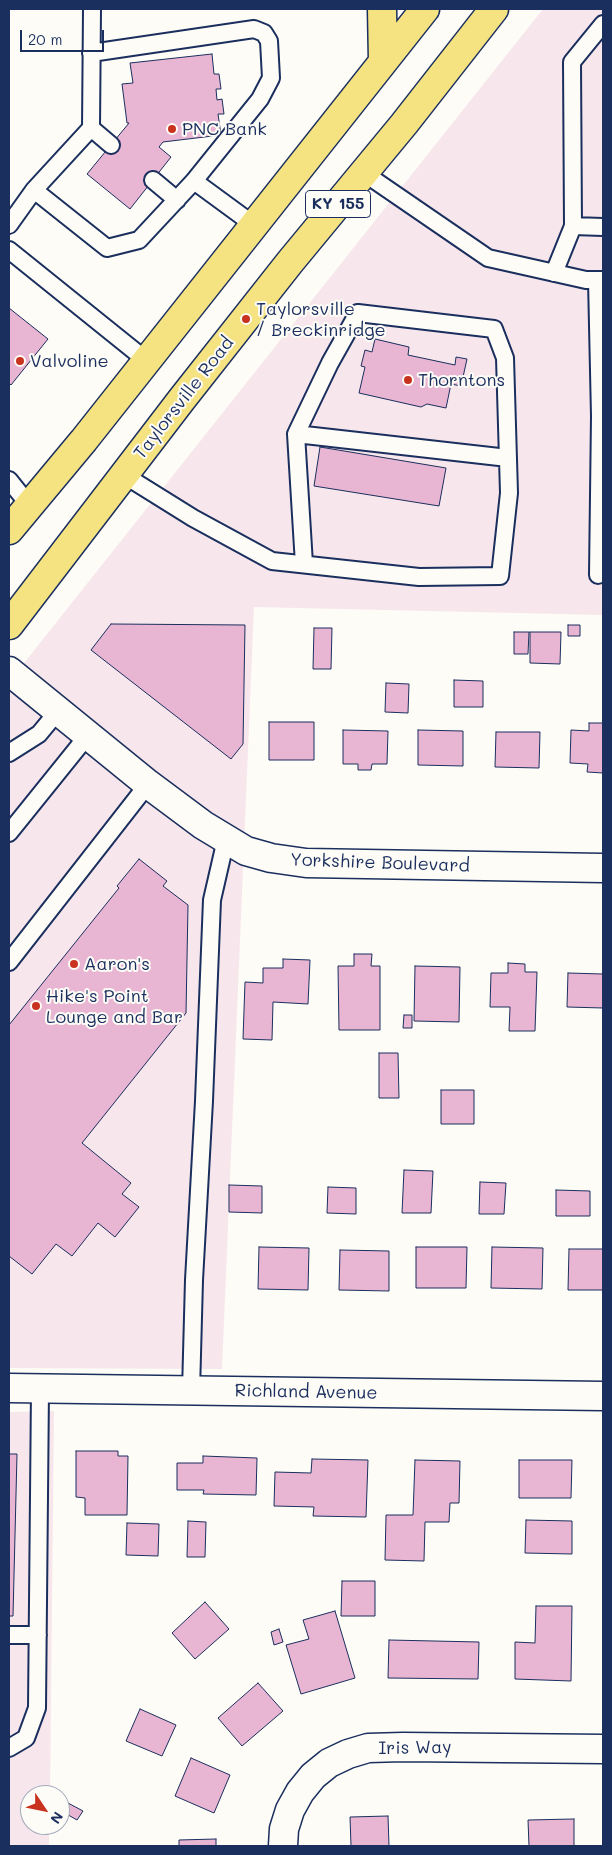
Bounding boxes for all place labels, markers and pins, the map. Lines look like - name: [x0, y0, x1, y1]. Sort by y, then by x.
- place label: PNC Bank: [182, 118, 267, 140]
- marker: PNC Bank: [166, 123, 178, 135]
- place label: Taylorsville / Breckinridge: [256, 298, 386, 340]
- marker: Taylorsville / Breckinridge: [240, 313, 252, 325]
- place label: Valvoline: [30, 350, 109, 372]
- marker: Valvoline: [14, 355, 26, 367]
- place label: Thorntons: [418, 369, 505, 391]
- marker: Thorntons: [402, 374, 414, 386]
- place label: Aaron's: [84, 953, 150, 975]
- marker: Aaron's: [68, 958, 80, 970]
- place label: Hike's Point Lounge and Bar: [46, 985, 183, 1028]
- marker: Hike's Point Lounge and Bar: [30, 1000, 42, 1012]

